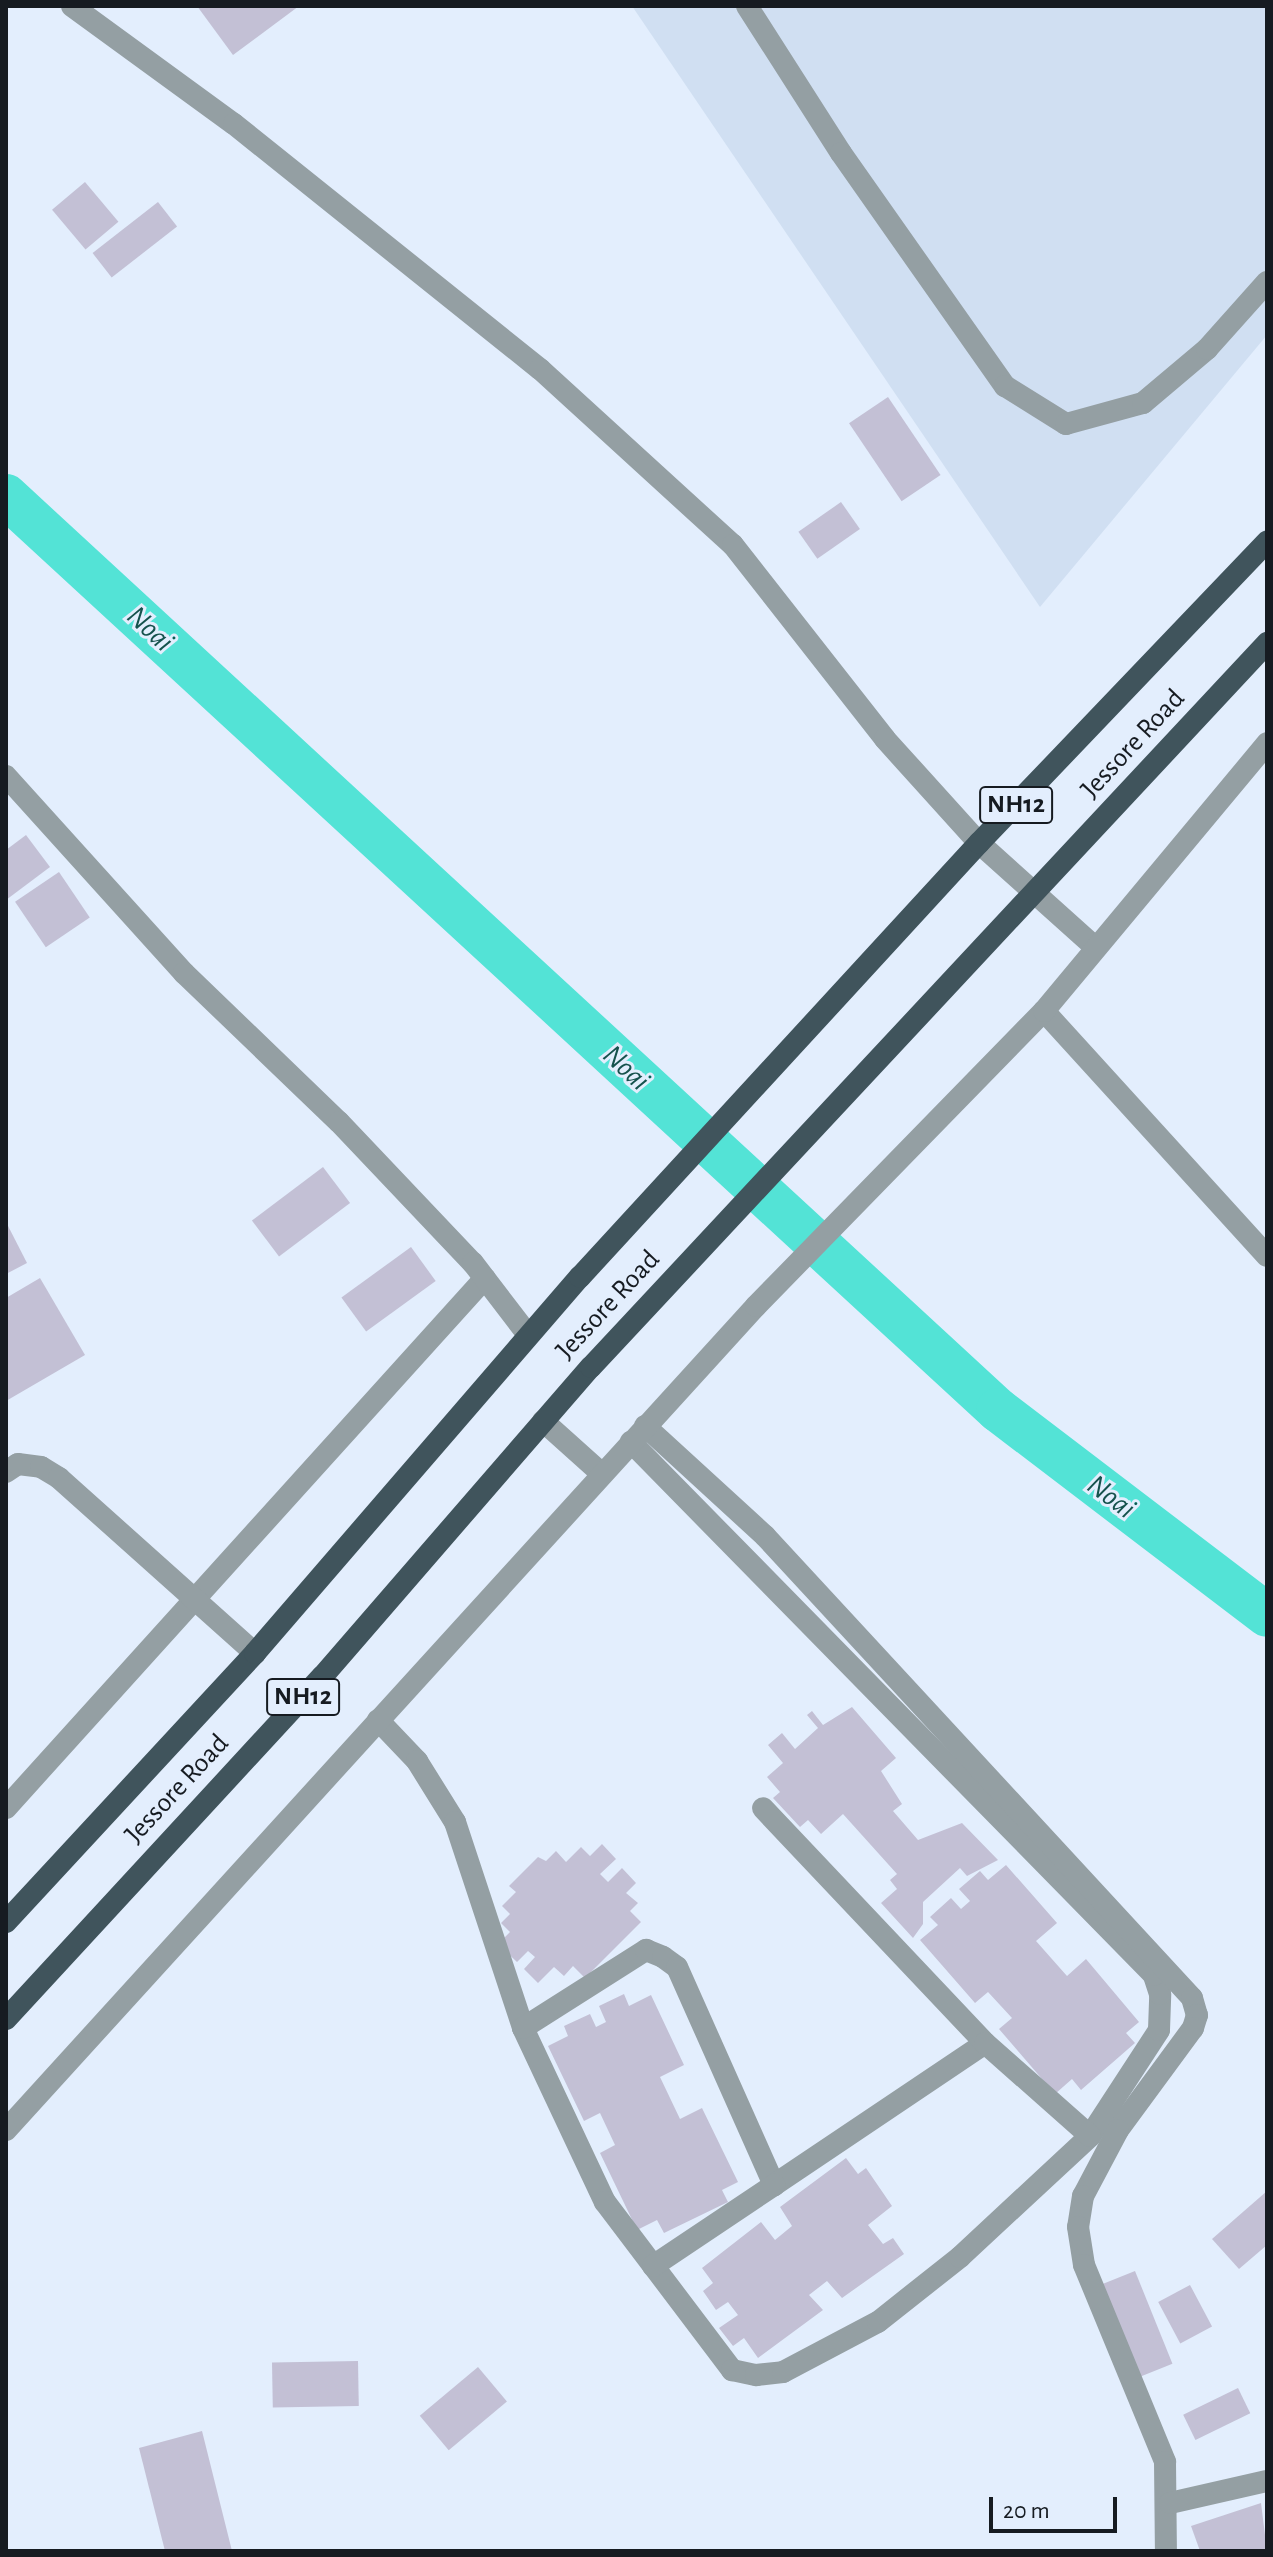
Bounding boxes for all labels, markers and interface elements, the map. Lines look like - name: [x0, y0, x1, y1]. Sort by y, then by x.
- water label: Noai: [119, 598, 181, 660]
- street label: Jessore Road: [1074, 682, 1192, 806]
- road number: NH12: [978, 783, 1054, 827]
- water label: Noai: [595, 1037, 657, 1099]
- street label: Jessore Road: [549, 1243, 667, 1367]
- water label: Noai: [1080, 1467, 1142, 1527]
- road number: NH12: [265, 1675, 341, 1719]
- street label: Jessore Road: [118, 1727, 236, 1851]
- scale bar: [993, 2481, 1121, 2531]
- text: 20 m: [1003, 2499, 1050, 2523]

